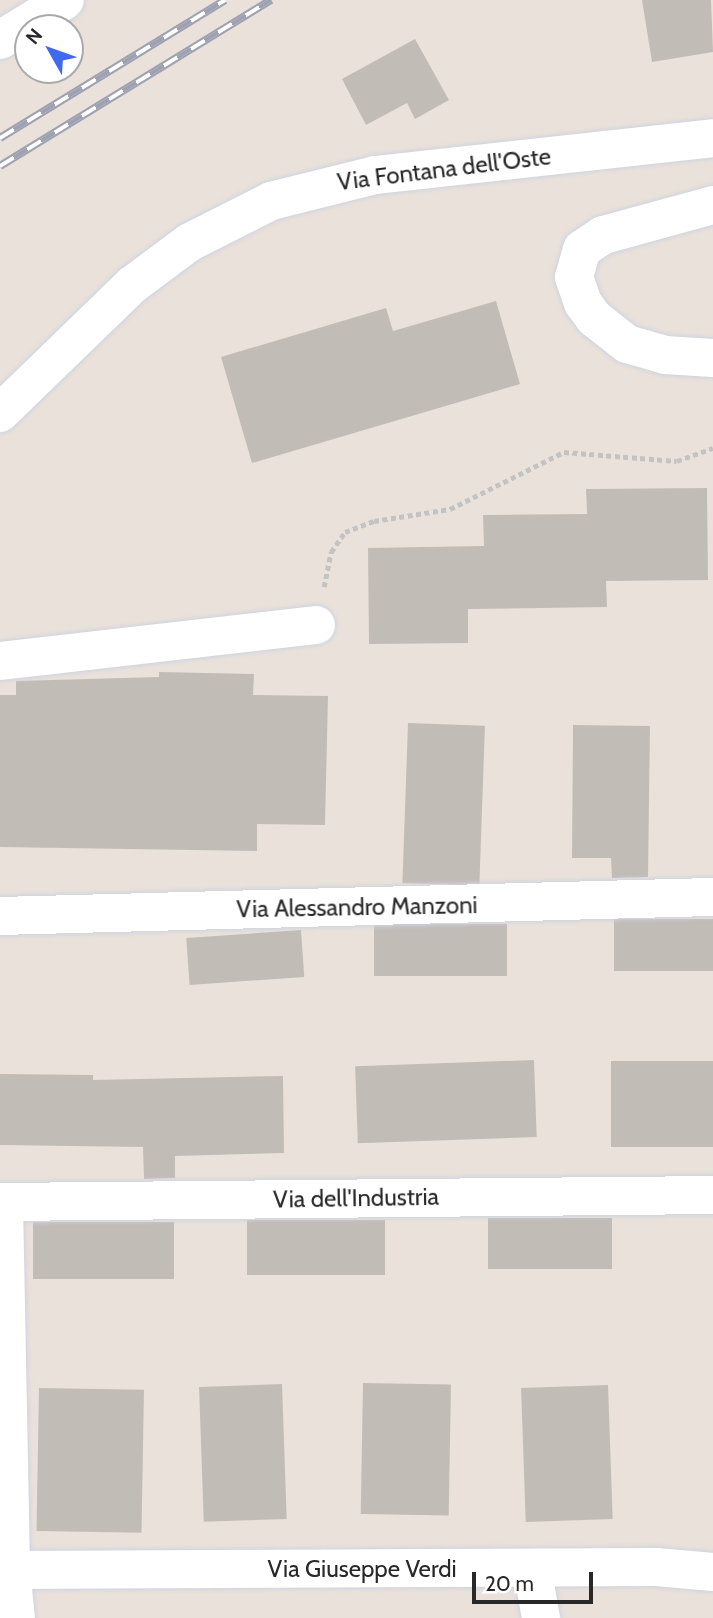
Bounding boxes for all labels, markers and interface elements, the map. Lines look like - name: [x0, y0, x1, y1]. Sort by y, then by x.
- north arrow: [14, 14, 84, 84]
- text: N: [21, 24, 47, 49]
- street label: Via Fontana dell'Oste: [336, 142, 552, 196]
- street label: Via Alessandro Manzoni: [236, 890, 478, 924]
- street label: Via dell'Industria: [273, 1182, 439, 1214]
- street label: Via Giuseppe Verdi: [267, 1555, 457, 1583]
- scale bar: [475, 1558, 596, 1602]
- text: 20 m: [485, 1571, 534, 1596]

